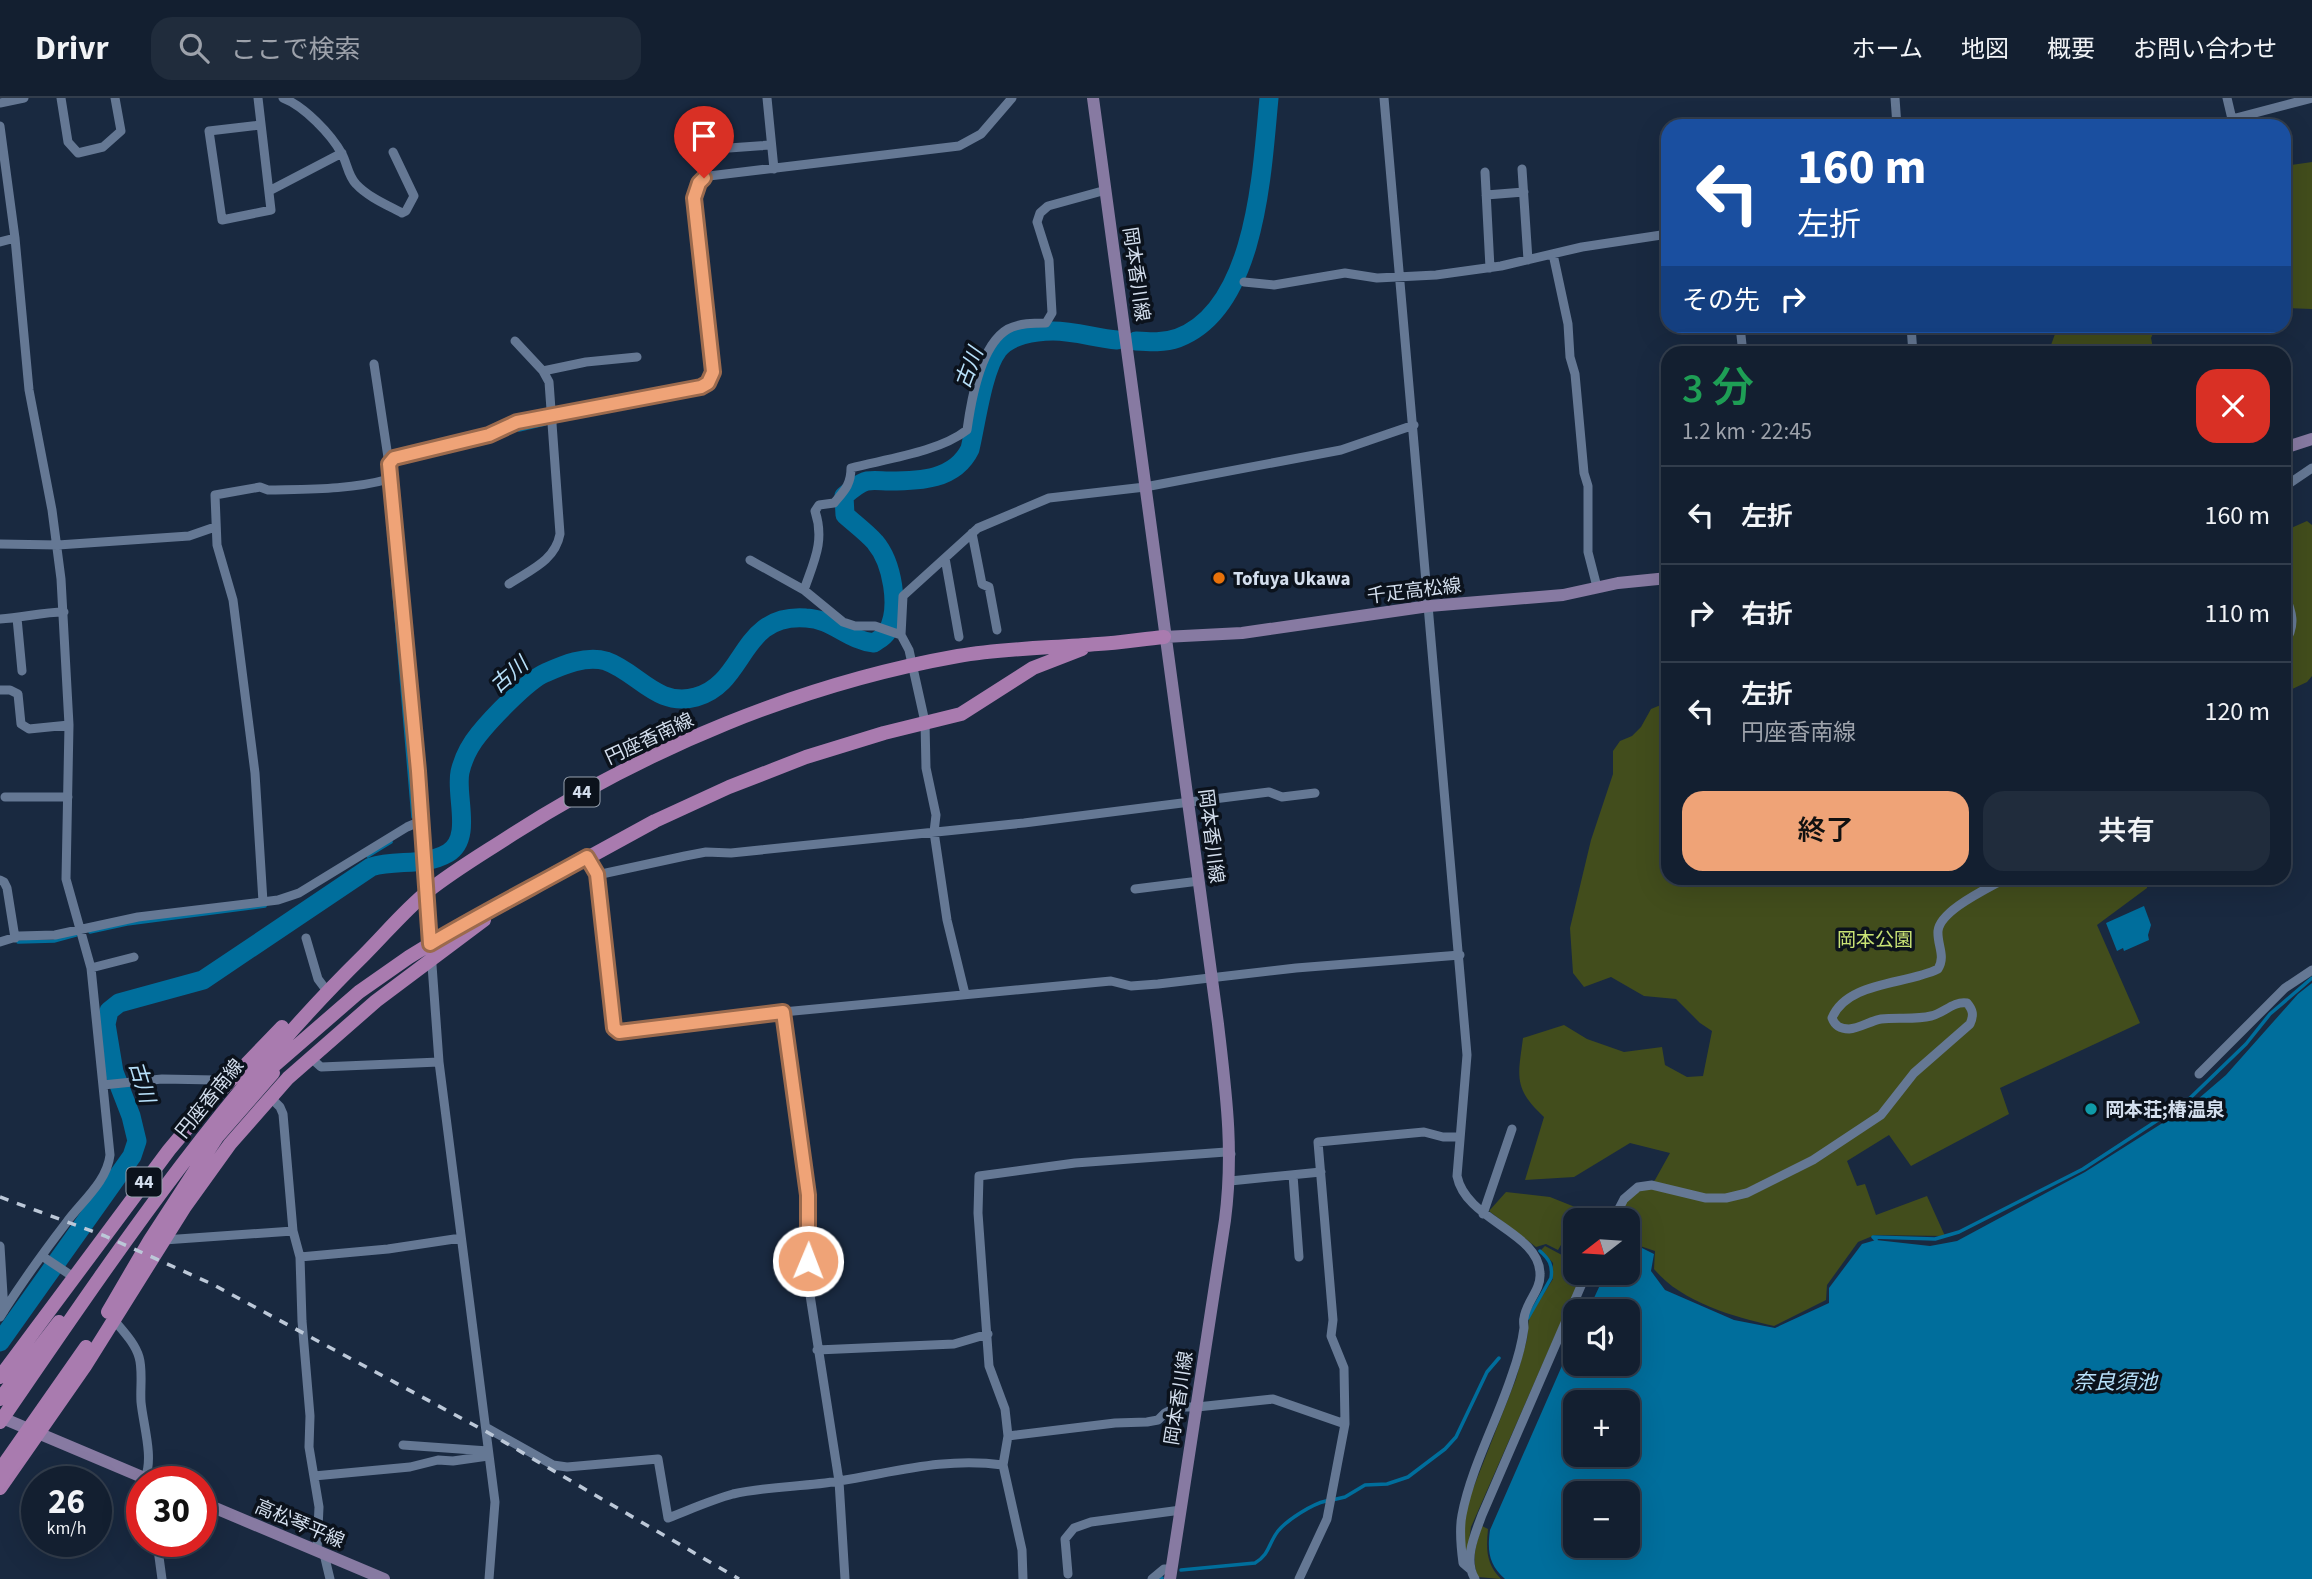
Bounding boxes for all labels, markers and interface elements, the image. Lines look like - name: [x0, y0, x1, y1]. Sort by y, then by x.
- search box: [151, 17, 641, 80]
- text: Drivr: [35, 25, 109, 72]
- icon: search: [175, 29, 213, 67]
- text: ここで検索: [231, 31, 361, 68]
- text: ホーム: [1852, 32, 1923, 67]
- text: 地図: [1961, 32, 2009, 67]
- text: 概要: [2047, 32, 2095, 67]
- text: お問い合わせ: [2133, 32, 2277, 67]
- pin: [674, 106, 734, 178]
- icon: arrive: [685, 117, 723, 155]
- text: 160 m: [1797, 133, 1926, 203]
- icon: left: [1682, 147, 1773, 238]
- text: 左折: [1797, 202, 1861, 248]
- street label: 岡本香川線: [1116, 225, 1155, 323]
- icon: right: [1774, 280, 1812, 318]
- text: その先: [1682, 282, 1760, 319]
- water label: 古川: [947, 341, 991, 393]
- text: 3 分: [1682, 359, 1754, 419]
- button: close: [2196, 369, 2270, 443]
- text: 1.2 km · 22:45: [1682, 415, 1812, 448]
- icon: left: [1682, 496, 1720, 534]
- text: 160 m: [2204, 497, 2270, 534]
- text: 左折: [1741, 498, 1793, 535]
- place label: Tofuya Ukawa: [1233, 566, 1351, 593]
- marker: Tofuya Ukawa: [1211, 570, 1227, 586]
- street label: 千疋高松線: [1365, 572, 1463, 611]
- icon: right: [1682, 594, 1720, 632]
- text: 110 m: [2204, 595, 2270, 632]
- text: 右折: [1741, 596, 1793, 633]
- water label: 古川: [483, 649, 536, 700]
- text: 左折: [1741, 676, 1793, 713]
- icon: left: [1682, 692, 1720, 730]
- text: 120 m: [2204, 693, 2270, 730]
- street label: 円座香南線: [601, 707, 698, 772]
- text: 円座香南線: [1741, 716, 1856, 749]
- road number: 44: [564, 778, 600, 806]
- street label: 岡本香川線: [1191, 787, 1230, 885]
- button: 終了: [1682, 791, 1969, 871]
- button: 共有: [1983, 791, 2270, 871]
- park label: 岡本公園: [1837, 927, 1913, 954]
- street label: 円座香南線: [170, 1054, 251, 1144]
- water label: 古川: [122, 1058, 163, 1108]
- place label: 岡本荘;椿温泉: [2105, 1097, 2225, 1124]
- marker: 岡本荘;椿温泉: [2083, 1101, 2099, 1117]
- road number: 44: [127, 1168, 162, 1196]
- north arrow: [1563, 1208, 1640, 1284]
- map controls: [1563, 1208, 1640, 1558]
- position arrow: [771, 1224, 845, 1298]
- button: sound: [1563, 1299, 1640, 1376]
- street label: 岡本香川線: [1159, 1349, 1200, 1447]
- water label: 奈良須池: [2073, 1367, 2159, 1397]
- button: +: [1563, 1390, 1640, 1467]
- speed limit sign: 30: [126, 1466, 217, 1557]
- text: 26: [48, 1477, 85, 1527]
- button: −: [1563, 1481, 1640, 1558]
- street label: 高松琴平線: [250, 1493, 348, 1555]
- text: km/h: [47, 1516, 86, 1541]

